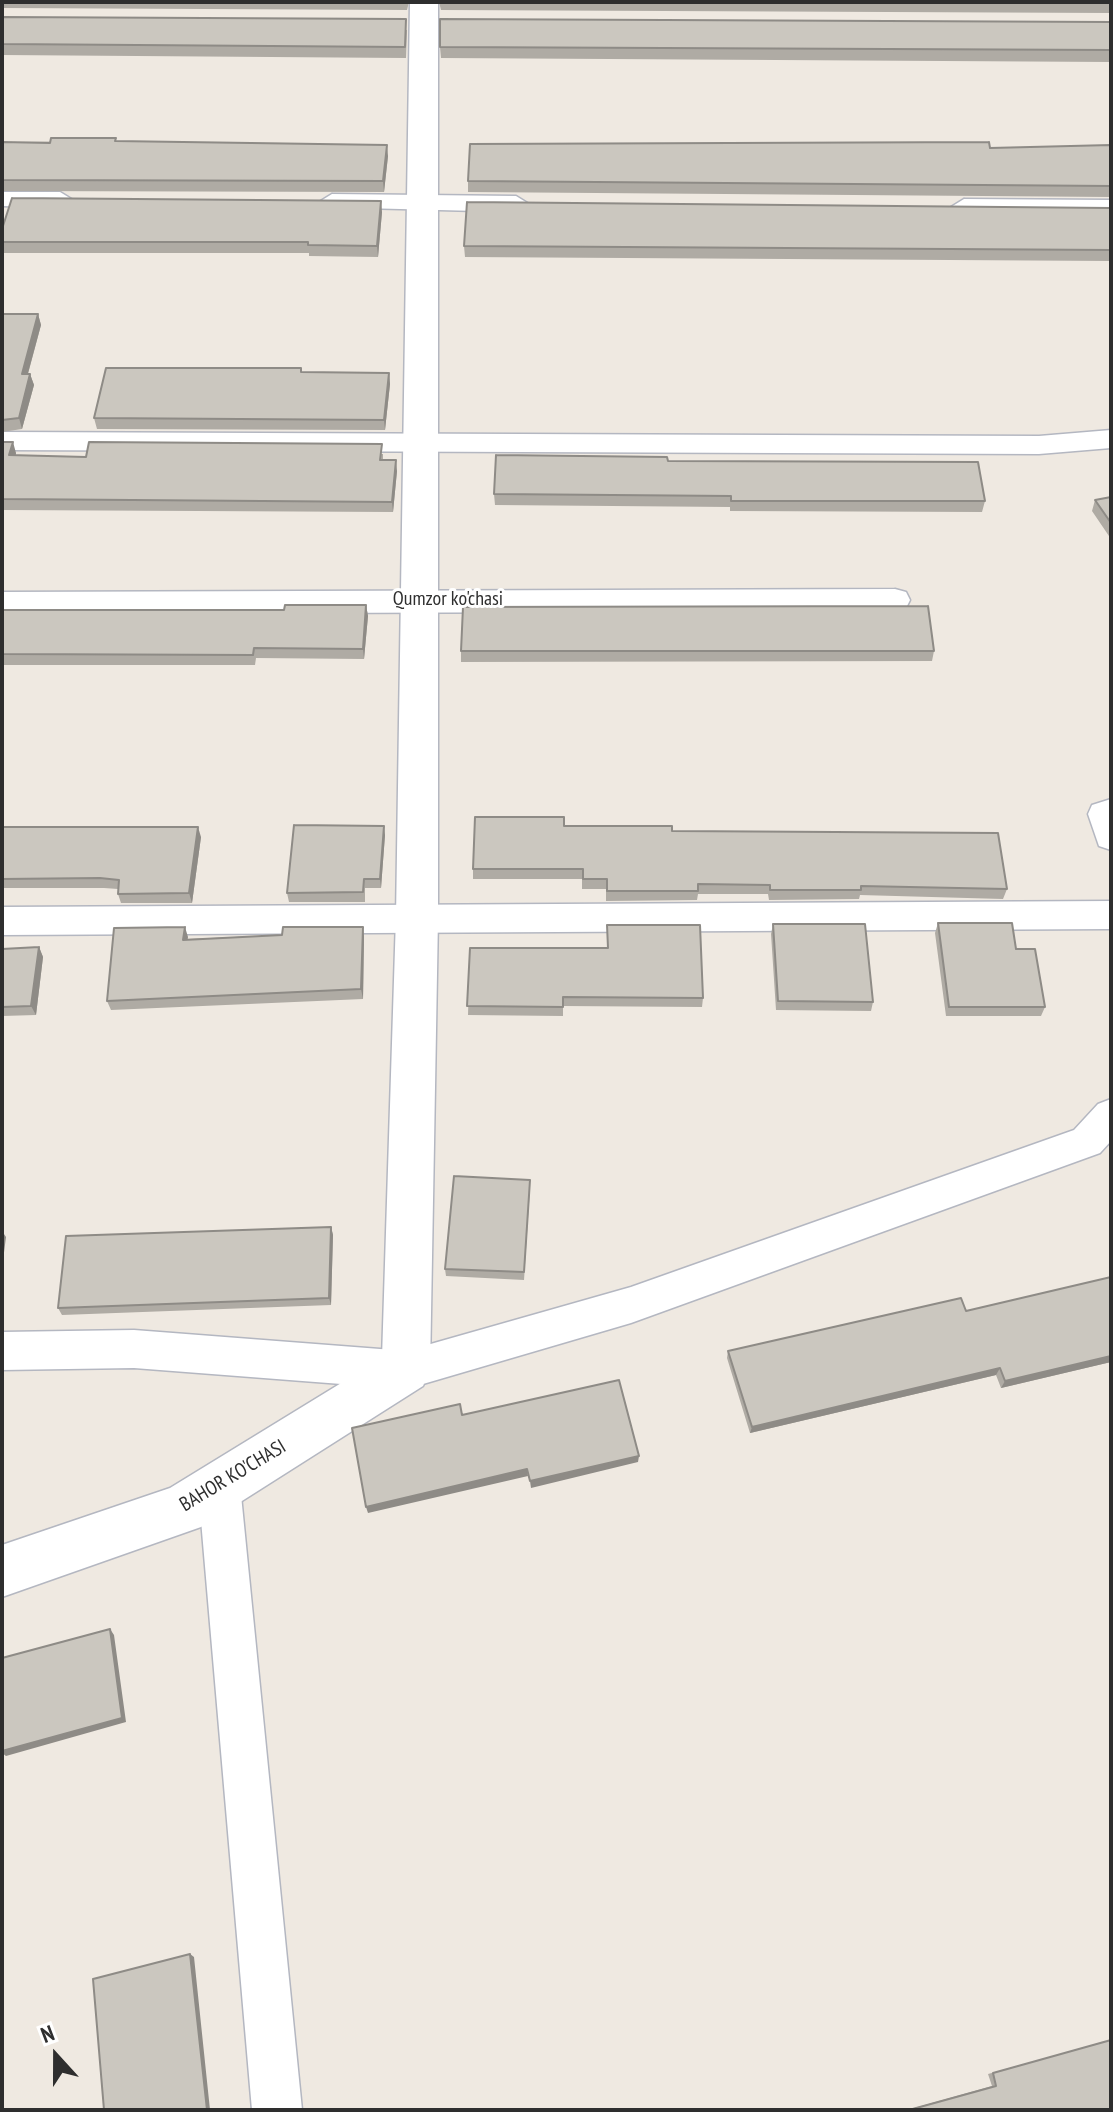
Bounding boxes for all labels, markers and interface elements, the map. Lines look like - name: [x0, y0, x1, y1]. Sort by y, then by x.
- street label: Qumzor ko'chasi: [393, 587, 503, 611]
- street label: BAHOR KO'CHASI: [175, 1435, 291, 1517]
- north arrow: [16, 2016, 96, 2096]
- text: N: [37, 2018, 58, 2049]

